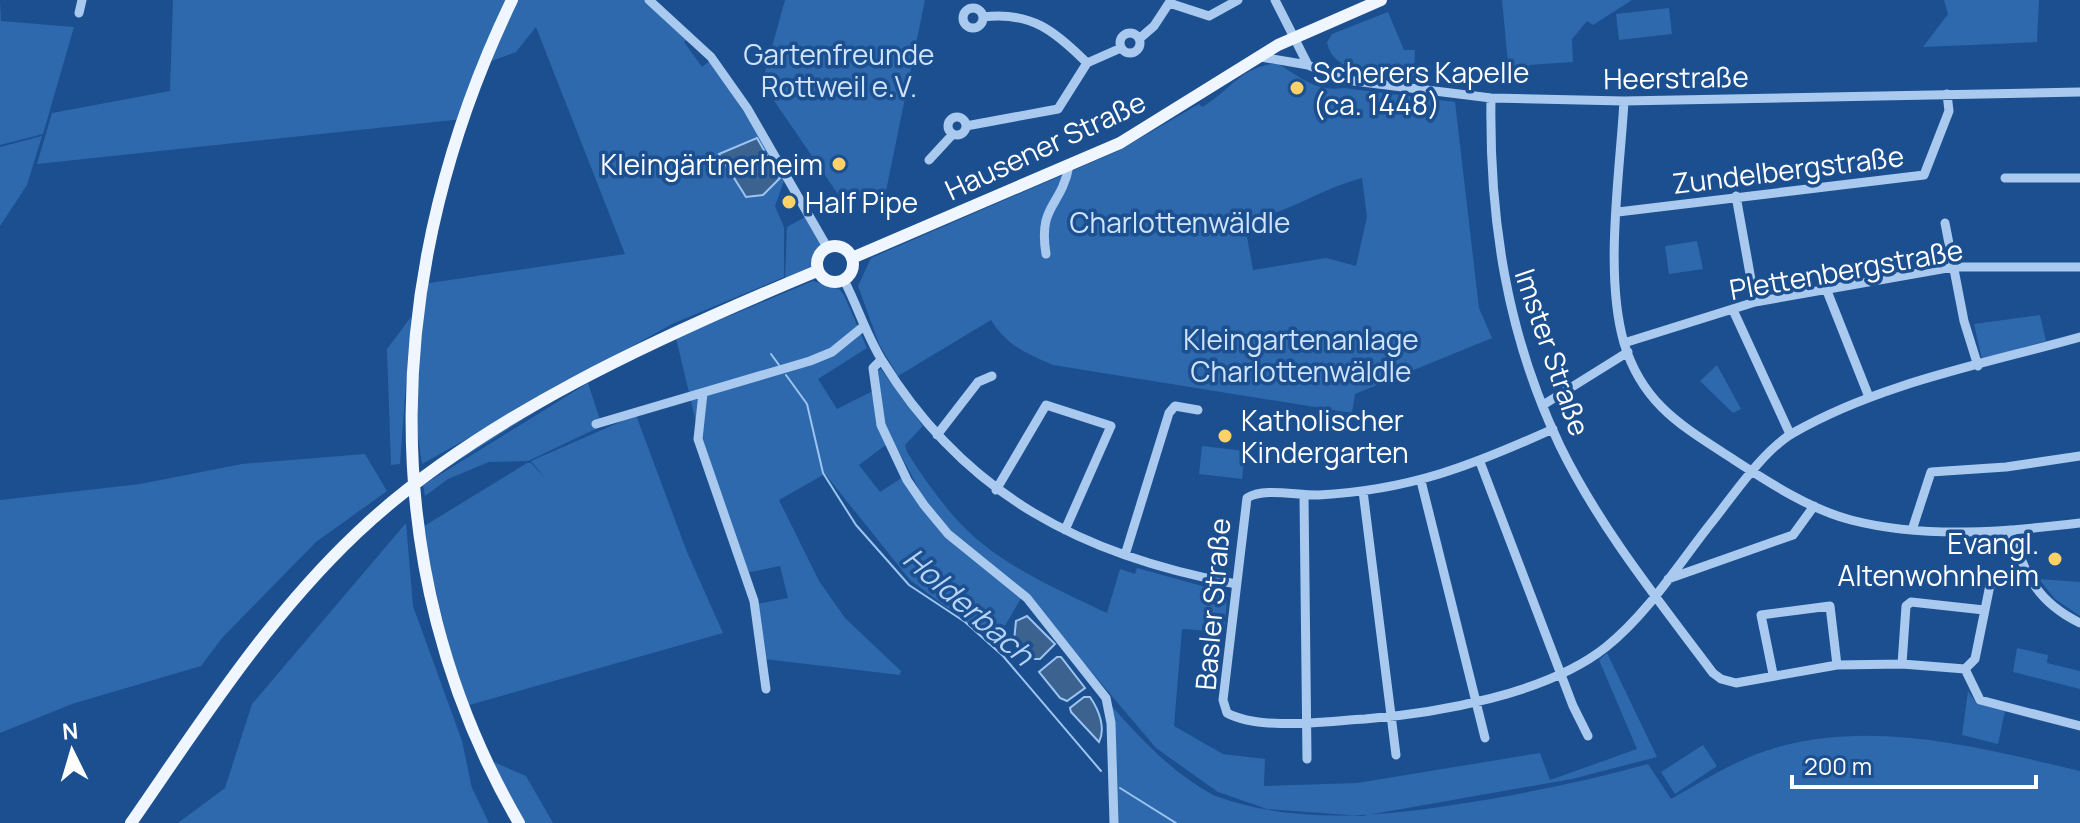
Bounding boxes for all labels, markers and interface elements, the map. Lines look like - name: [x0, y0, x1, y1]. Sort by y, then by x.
- park label: Gartenfreunde Rottweil e.V.: [744, 35, 934, 105]
- place label: Scherers Kapelle (ca. 1448): [1313, 53, 1529, 123]
- street label: Heerstraße: [1603, 57, 1749, 97]
- marker: Scherers Kapelle (ca. 1448): [1288, 79, 1306, 97]
- street label: Hausener Straße: [939, 82, 1151, 208]
- street label: Zundelbergstraße: [1670, 136, 1906, 202]
- place label: Kleingärtnerheim: [601, 145, 823, 183]
- marker: Kleingärtnerheim: [830, 155, 848, 173]
- place label: Half Pipe: [805, 183, 918, 221]
- marker: Half Pipe: [780, 193, 798, 211]
- park label: Charlottenwäldle: [1070, 203, 1291, 241]
- street label: Plettenbergstraße: [1726, 230, 1966, 308]
- street label: Imster Straße: [1507, 263, 1599, 441]
- park label: Kleingartenanlage Charlottenwäldle: [1183, 320, 1419, 390]
- place label: Katholischer Kindergarten: [1241, 401, 1409, 471]
- marker: Katholischer Kindergarten: [1216, 427, 1234, 445]
- street label: Basler Straße: [1186, 516, 1238, 692]
- place label: Evangl. Altenwohnheim: [1837, 524, 2039, 594]
- water label: Holderbach: [895, 538, 1044, 675]
- marker: Evangl. Altenwohnheim: [2046, 550, 2064, 568]
- north arrow: [32, 711, 112, 791]
- text: N: [61, 715, 79, 747]
- scale bar: [1792, 739, 2036, 789]
- text: 200 m: [1804, 749, 1872, 782]

